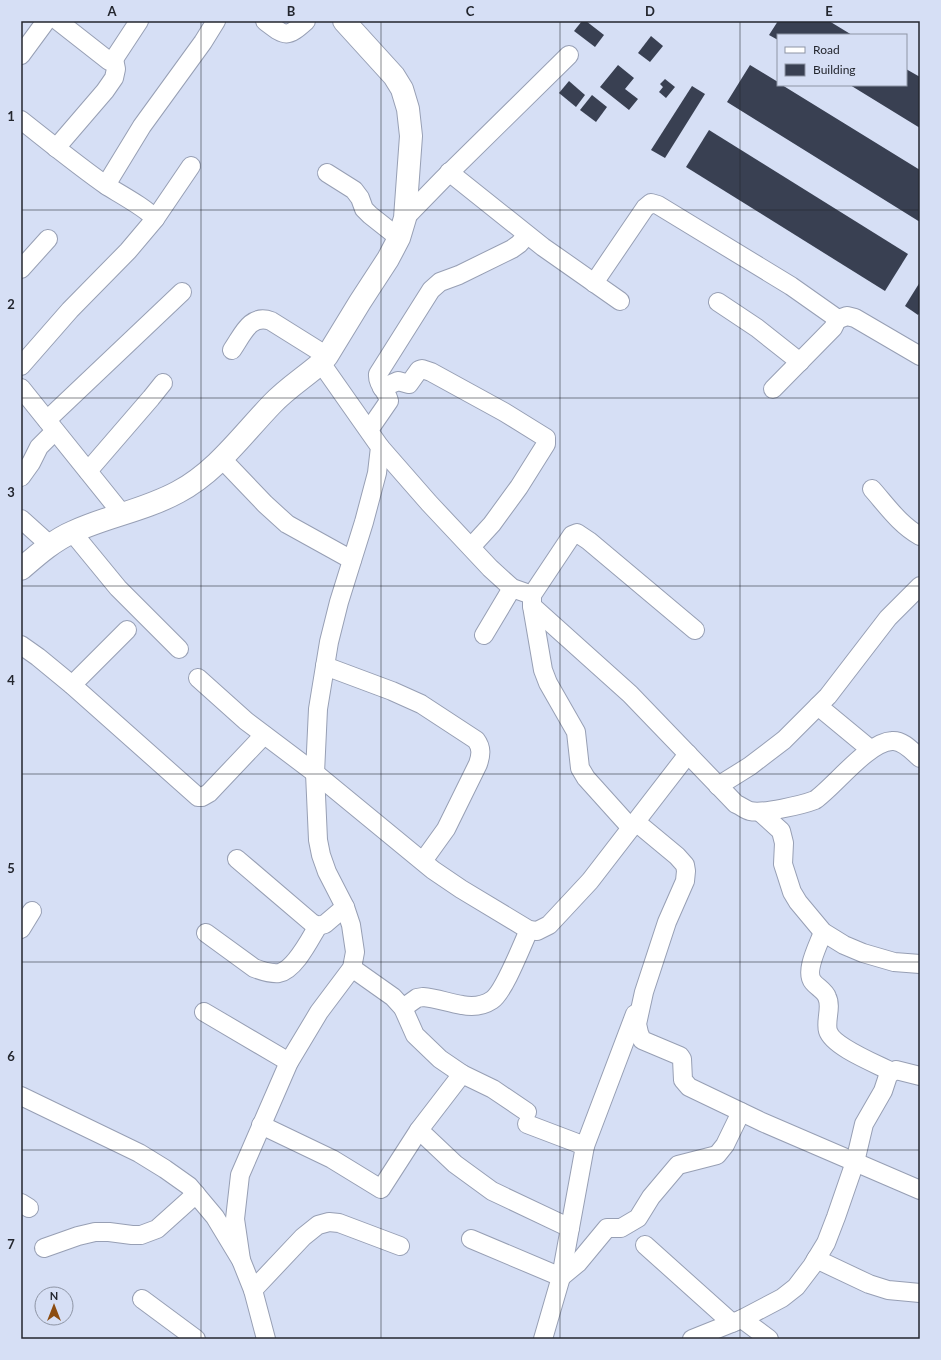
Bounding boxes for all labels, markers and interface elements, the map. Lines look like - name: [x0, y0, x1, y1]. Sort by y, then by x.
- text: A: [106, 3, 117, 19]
- text: B: [287, 3, 296, 19]
- text: C: [466, 3, 475, 19]
- text: D: [645, 3, 655, 19]
- text: E: [825, 3, 833, 19]
- legend: [777, 34, 907, 86]
- text: Road: [813, 42, 840, 57]
- text: Building: [813, 62, 856, 77]
- text: 1: [7, 108, 15, 124]
- text: 2: [7, 296, 15, 312]
- text: 3: [7, 484, 15, 500]
- text: 4: [7, 672, 15, 688]
- text: 5: [7, 860, 15, 876]
- text: 6: [7, 1048, 15, 1064]
- text: 7: [7, 1236, 15, 1252]
- north arrow: [34, 1286, 74, 1326]
- text: N: [50, 1289, 58, 1302]

